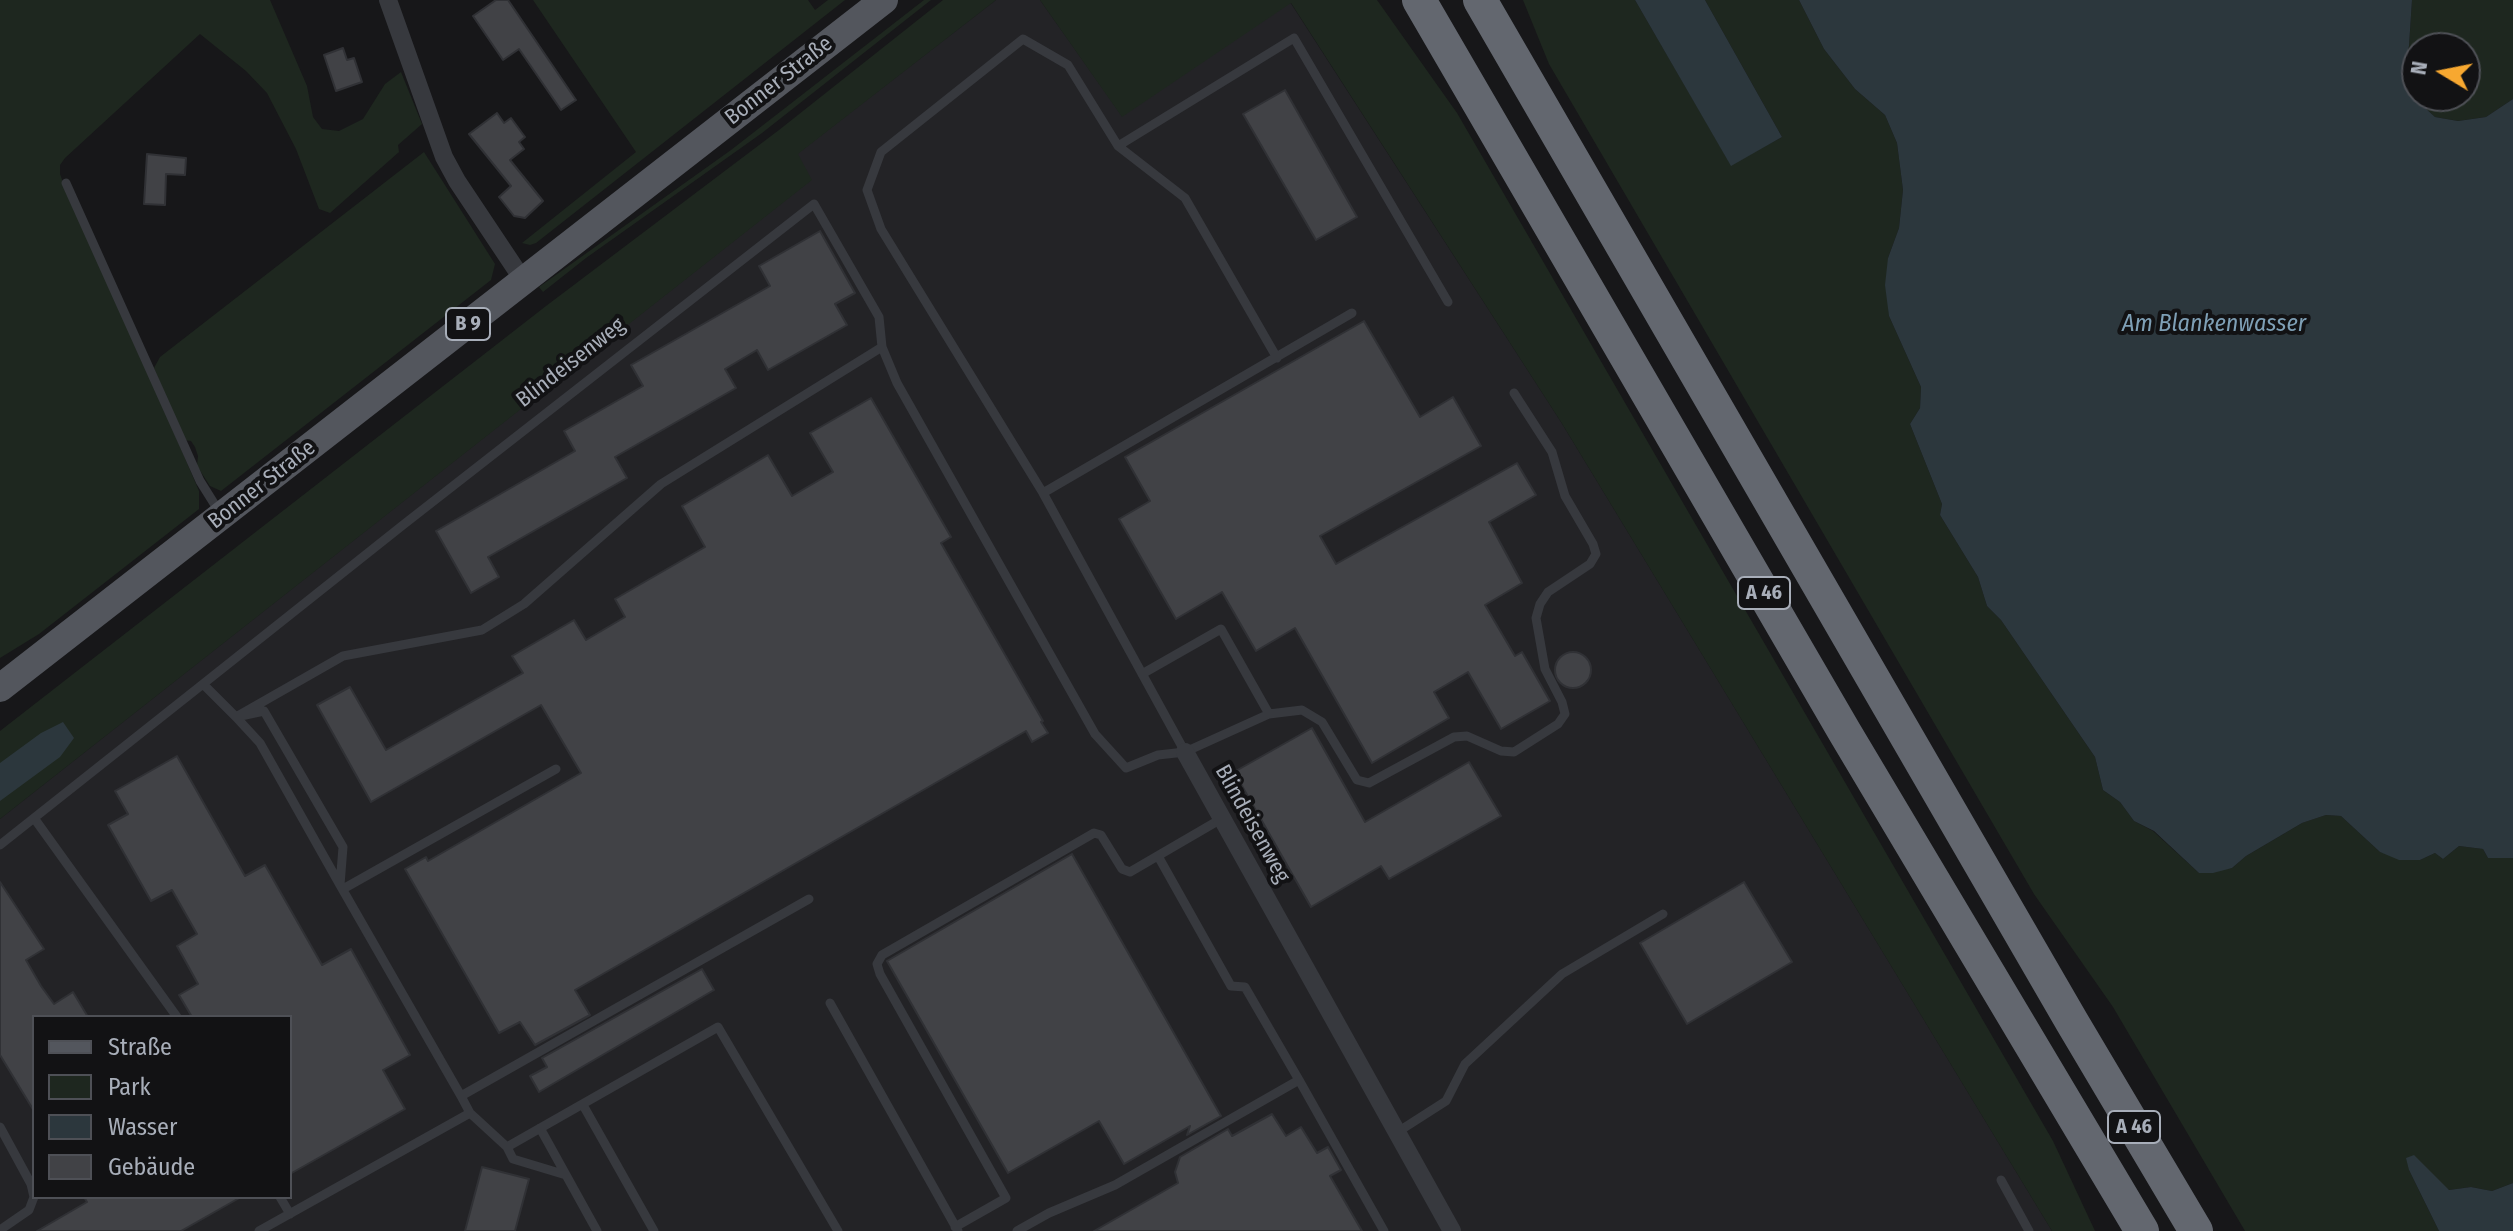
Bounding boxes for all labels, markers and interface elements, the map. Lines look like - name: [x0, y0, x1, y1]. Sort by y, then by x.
- street label: Bonner Straße: [720, 31, 838, 131]
- north arrow: [2401, 32, 2481, 112]
- text: N: [2404, 59, 2433, 77]
- road number: B 9: [446, 308, 490, 340]
- water label: Am Blankenwasser: [2122, 310, 2306, 338]
- street label: Blindeisenweg: [511, 312, 631, 414]
- street label: Bonner Straße: [203, 435, 321, 535]
- road number: A 46: [1738, 577, 1790, 609]
- street label: Blindeisenweg: [1209, 760, 1295, 888]
- legend: [32, 1015, 292, 1199]
- text: Straße: [108, 1033, 172, 1061]
- text: Park: [108, 1073, 151, 1101]
- road number: A 46: [2108, 1111, 2160, 1143]
- text: Wasser: [108, 1113, 177, 1141]
- text: Gebäude: [108, 1153, 195, 1181]

